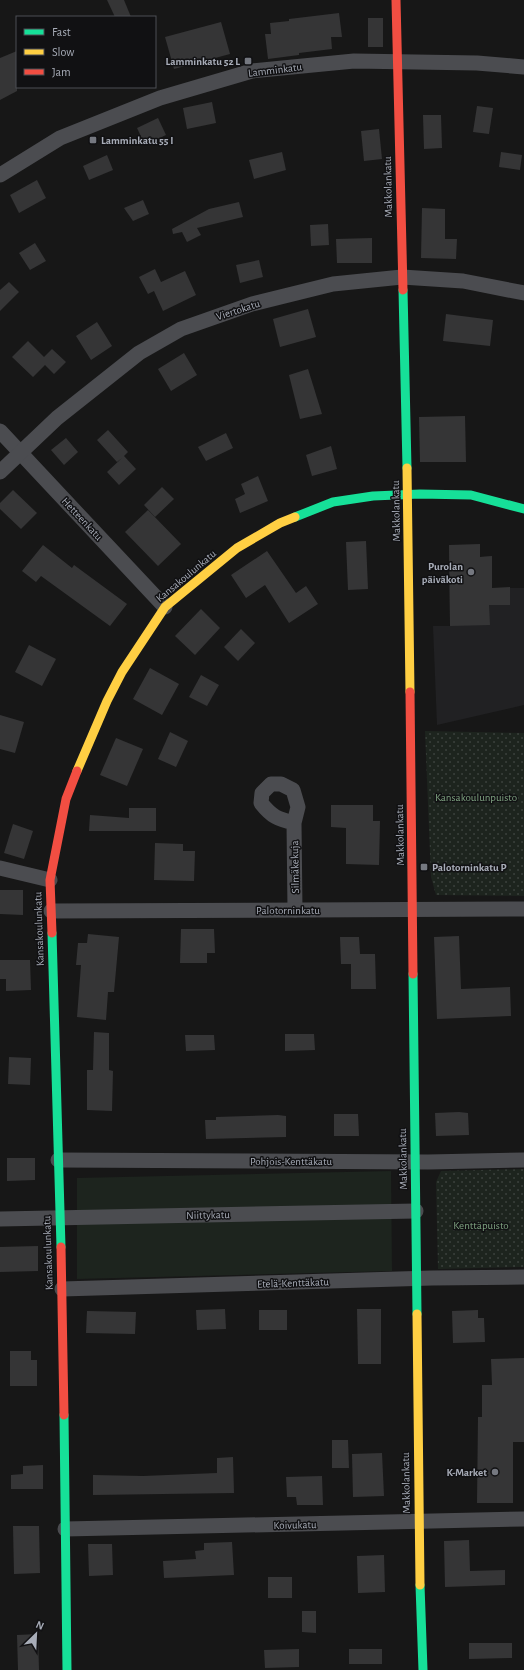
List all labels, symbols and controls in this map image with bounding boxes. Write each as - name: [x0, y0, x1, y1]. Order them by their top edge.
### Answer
- legend: [16, 16, 156, 88]
- text: Fast: [52, 26, 71, 38]
- text: Slow: [52, 46, 74, 58]
- place label: Lamminkatu 52 L: [166, 56, 240, 67]
- marker: Lamminkatu 52 L: [243, 56, 253, 66]
- street label: Lamminkatu: [247, 61, 303, 79]
- text: Jam: [52, 66, 71, 78]
- marker: Lamminkatu 55 I: [88, 135, 98, 145]
- place label: Lamminkatu 55 I: [101, 135, 173, 146]
- street label: Makkolankatu: [382, 156, 394, 218]
- street label: Viertokatu: [215, 298, 262, 322]
- street label: Makkolankatu: [390, 480, 402, 542]
- street label: Hetteenkatu: [60, 495, 105, 543]
- street label: Kansakoulunkatu: [154, 548, 218, 604]
- place label: Purolan päiväkoti: [422, 561, 463, 585]
- marker: Purolan päiväkoti: [466, 567, 476, 577]
- park label: Kansakoulunpuisto: [435, 792, 517, 803]
- street label: Makkolankatu: [394, 804, 406, 866]
- street label: Silmäkekuja: [289, 840, 301, 894]
- marker: Palotorninkatu P: [419, 862, 429, 872]
- place label: Palotorninkatu P: [432, 862, 507, 873]
- street label: Kansakoulunkatu: [32, 891, 46, 966]
- street label: Palotorninkatu: [256, 905, 320, 916]
- street label: Makkolankatu: [397, 1128, 409, 1190]
- street label: Pohjois-Kenttäkatu: [250, 1156, 332, 1167]
- street label: Niittykatu: [186, 1209, 230, 1221]
- street label: Kansakoulunkatu: [41, 1215, 55, 1290]
- park label: Kenttäpuisto: [453, 1220, 509, 1231]
- street label: Etelä-Kenttäkatu: [257, 1276, 330, 1290]
- street label: Makkolankatu: [400, 1452, 412, 1514]
- place label: K-Market: [446, 1467, 487, 1478]
- marker: K-Market: [490, 1467, 500, 1477]
- street label: Koivukatu: [273, 1519, 317, 1531]
- north arrow: [16, 1614, 56, 1654]
- text: N: [34, 1619, 46, 1632]

